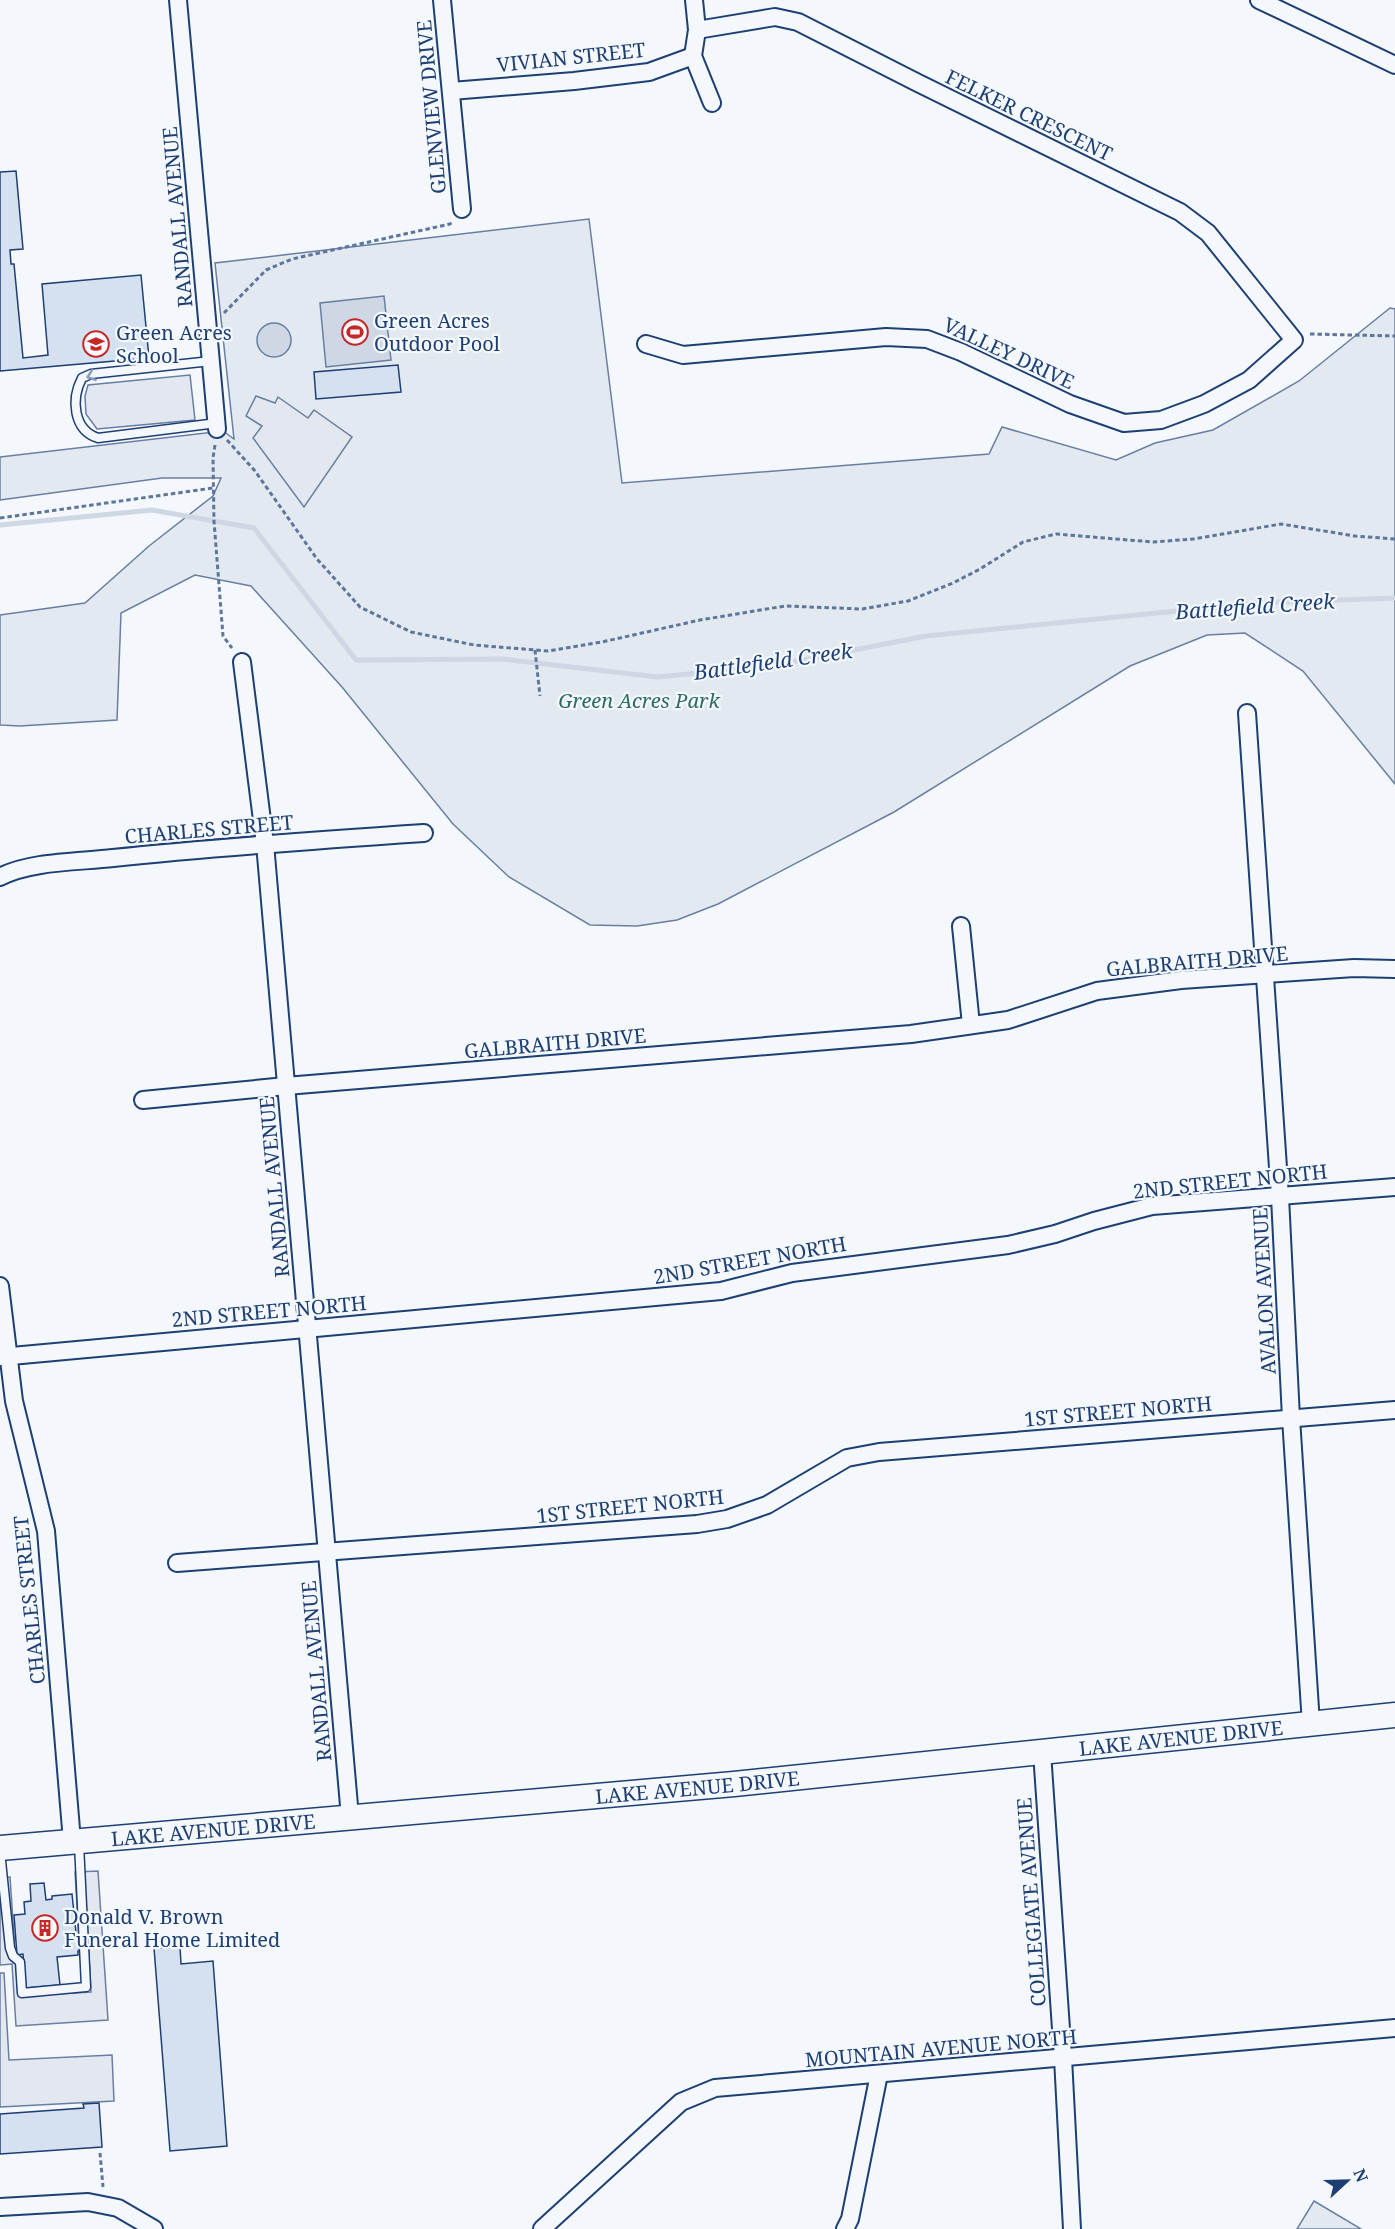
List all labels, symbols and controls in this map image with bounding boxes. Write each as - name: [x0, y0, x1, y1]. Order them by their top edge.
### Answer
- street label: GLENVIEW DRIVE: [410, 19, 452, 195]
- street label: VIVIAN STREET: [495, 36, 647, 78]
- street label: FELKER CRESCENT: [941, 63, 1117, 167]
- street label: RANDALL AVENUE: [156, 125, 198, 309]
- place label: Green Acres Outdoor Pool: [374, 307, 500, 357]
- street label: VALLEY DRIVE: [939, 311, 1079, 395]
- sports icon: Green Acres Outdoor Pool: [340, 317, 370, 347]
- place label: Green Acres School: [116, 319, 232, 369]
- school or university icon: Green Acres School: [81, 329, 111, 359]
- one-way arrow: [87, 369, 97, 381]
- water label: Battlefield Creek: [1173, 586, 1337, 626]
- water label: Battlefield Creek: [691, 636, 855, 686]
- park label: Green Acres Park: [558, 687, 720, 714]
- street label: CHARLES STREET: [123, 808, 295, 850]
- street label: GALBRAITH DRIVE: [1105, 940, 1289, 982]
- street label: GALBRAITH DRIVE: [463, 1022, 647, 1064]
- street label: RANDALL AVENUE: [253, 1095, 295, 1279]
- street label: 2ND STREET NORTH: [1131, 1157, 1329, 1205]
- street label: AVALON AVENUE: [1246, 1207, 1282, 1375]
- street label: 2ND STREET NORTH: [651, 1230, 849, 1290]
- street label: 2ND STREET NORTH: [171, 1289, 368, 1333]
- street label: 1ST STREET NORTH: [1023, 1389, 1213, 1433]
- street label: 1ST STREET NORTH: [535, 1483, 725, 1529]
- street label: CHARLES STREET: [7, 1514, 51, 1686]
- street label: RANDALL AVENUE: [295, 1579, 337, 1763]
- street label: LAKE AVENUE DRIVE: [1077, 1713, 1284, 1761]
- street label: LAKE AVENUE DRIVE: [594, 1764, 801, 1810]
- street label: COLLEGIATE AVENUE: [1010, 1797, 1052, 2007]
- street label: LAKE AVENUE DRIVE: [110, 1807, 316, 1852]
- place label: Donald V. Brown Funeral Home Limited: [64, 1903, 280, 1953]
- building icon: Donald V. Brown Funeral Home Limited: [30, 1913, 60, 1943]
- street label: MOUNTAIN AVENUE NORTH: [804, 2023, 1078, 2073]
- north arrow: [1317, 2151, 1377, 2211]
- text: N: [1348, 2165, 1374, 2186]

